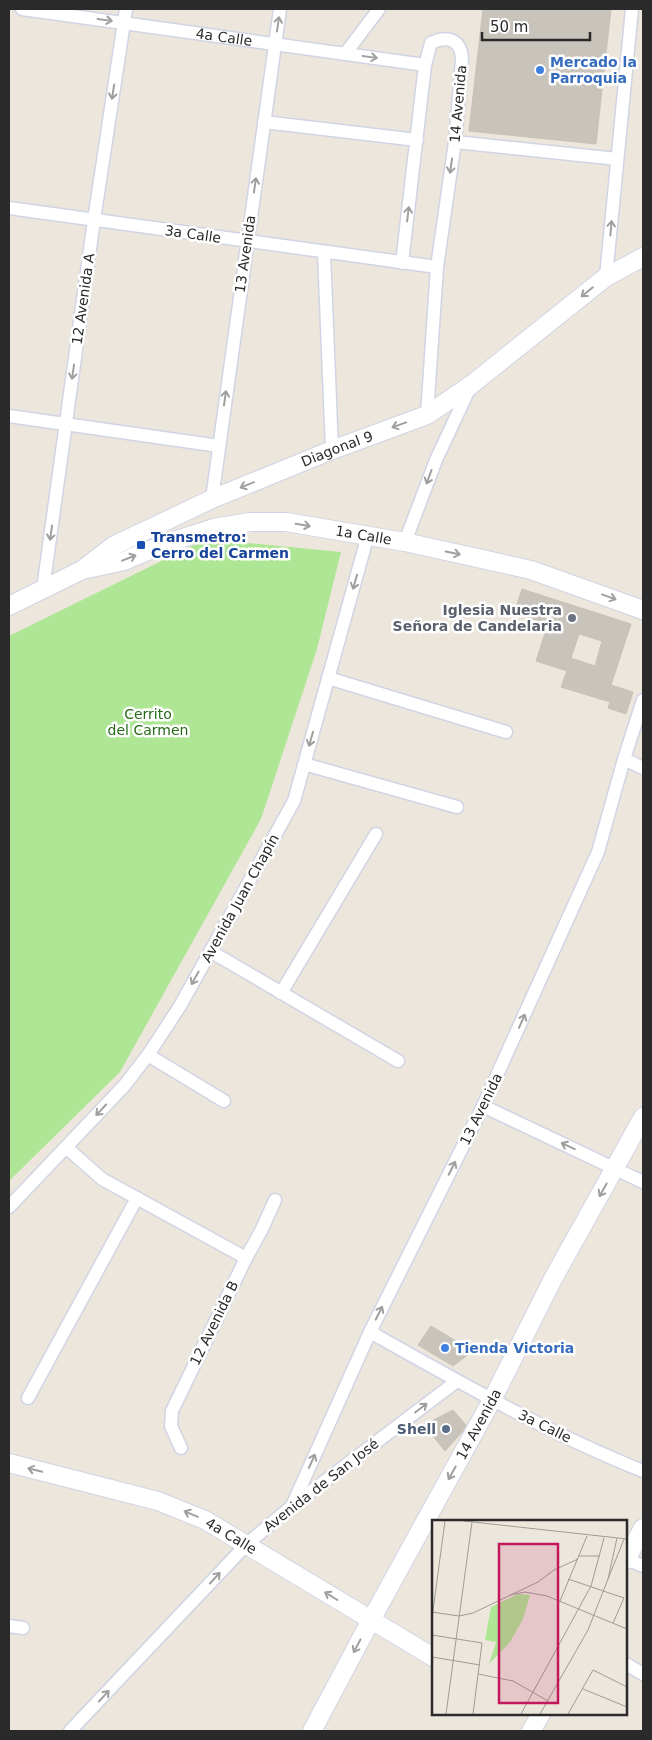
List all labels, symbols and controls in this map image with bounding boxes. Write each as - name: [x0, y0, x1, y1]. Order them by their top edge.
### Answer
- scale bar: [482, 10, 590, 42]
- one-way arrow: [96, 16, 112, 26]
- one-way arrow: [273, 16, 283, 32]
- text: 50 m: [490, 18, 528, 36]
- street label: 4a Calle: [195, 25, 253, 49]
- one-way arrow: [361, 52, 377, 62]
- place label: Mercado la Parroquia: [550, 54, 637, 86]
- street label: 14 Avenida: [447, 64, 469, 144]
- marker: Mercado la Parroquia: [534, 64, 546, 76]
- one-way arrow: [108, 83, 118, 99]
- one-way arrow: [446, 157, 456, 173]
- one-way arrow: [250, 177, 260, 193]
- one-way arrow: [403, 207, 413, 223]
- street label: 13 Avenida: [232, 214, 258, 294]
- one-way arrow: [606, 221, 616, 237]
- street label: 3a Calle: [164, 222, 222, 246]
- street label: 12 Avenida A: [69, 252, 97, 346]
- one-way arrow: [581, 286, 594, 297]
- one-way arrow: [68, 364, 78, 380]
- one-way arrow: [220, 390, 230, 406]
- one-way arrow: [391, 421, 407, 430]
- street label: Diagonal 9: [299, 428, 375, 470]
- one-way arrow: [424, 469, 433, 484]
- one-way arrow: [240, 480, 255, 490]
- one-way arrow: [295, 520, 311, 530]
- street label: 1a Calle: [334, 522, 393, 548]
- one-way arrow: [45, 525, 55, 541]
- place label: Transmetro: Cerro del Carmen: [151, 529, 289, 561]
- marker: Transmetro: Cerro del Carmen: [135, 539, 147, 551]
- one-way arrow: [445, 549, 461, 558]
- one-way arrow: [121, 553, 136, 562]
- one-way arrow: [350, 574, 359, 590]
- one-way arrow: [601, 593, 617, 603]
- place label: Iglesia Nuestra Señora de Candelaria: [393, 602, 562, 634]
- marker: Iglesia Nuestra Señora de Candelaria: [566, 612, 578, 624]
- park label: Cerrito del Carmen: [108, 706, 188, 738]
- one-way arrow: [306, 730, 316, 746]
- street label: Avenida Juan Chapín: [198, 831, 282, 965]
- one-way arrow: [190, 970, 199, 985]
- one-way arrow: [517, 1014, 527, 1029]
- street label: 13 Avenida: [457, 1070, 505, 1148]
- one-way arrow: [95, 1104, 107, 1117]
- one-way arrow: [561, 1140, 576, 1150]
- one-way arrow: [448, 1161, 457, 1176]
- one-way arrow: [597, 1183, 607, 1197]
- street label: 12 Avenida B: [187, 1278, 241, 1368]
- one-way arrow: [374, 1306, 384, 1321]
- place label: Tienda Victoria: [455, 1340, 574, 1356]
- marker: Tienda Victoria: [439, 1342, 451, 1354]
- street label: 14 Avenida: [453, 1386, 504, 1462]
- one-way arrow: [414, 1402, 427, 1413]
- street label: 3a Calle: [516, 1406, 574, 1446]
- place label: Shell: [397, 1421, 436, 1437]
- marker: Shell: [440, 1423, 452, 1435]
- street label: Avenida de San José: [260, 1435, 382, 1535]
- one-way arrow: [307, 1454, 317, 1469]
- one-way arrow: [27, 1465, 43, 1474]
- one-way arrow: [446, 1465, 456, 1479]
- one-way arrow: [184, 1509, 199, 1519]
- street label: 4a Calle: [203, 1514, 260, 1557]
- inset map: [432, 1520, 627, 1715]
- one-way arrow: [209, 1572, 221, 1584]
- one-way arrow: [325, 1591, 339, 1601]
- one-way arrow: [352, 1638, 362, 1653]
- one-way arrow: [98, 1690, 110, 1702]

